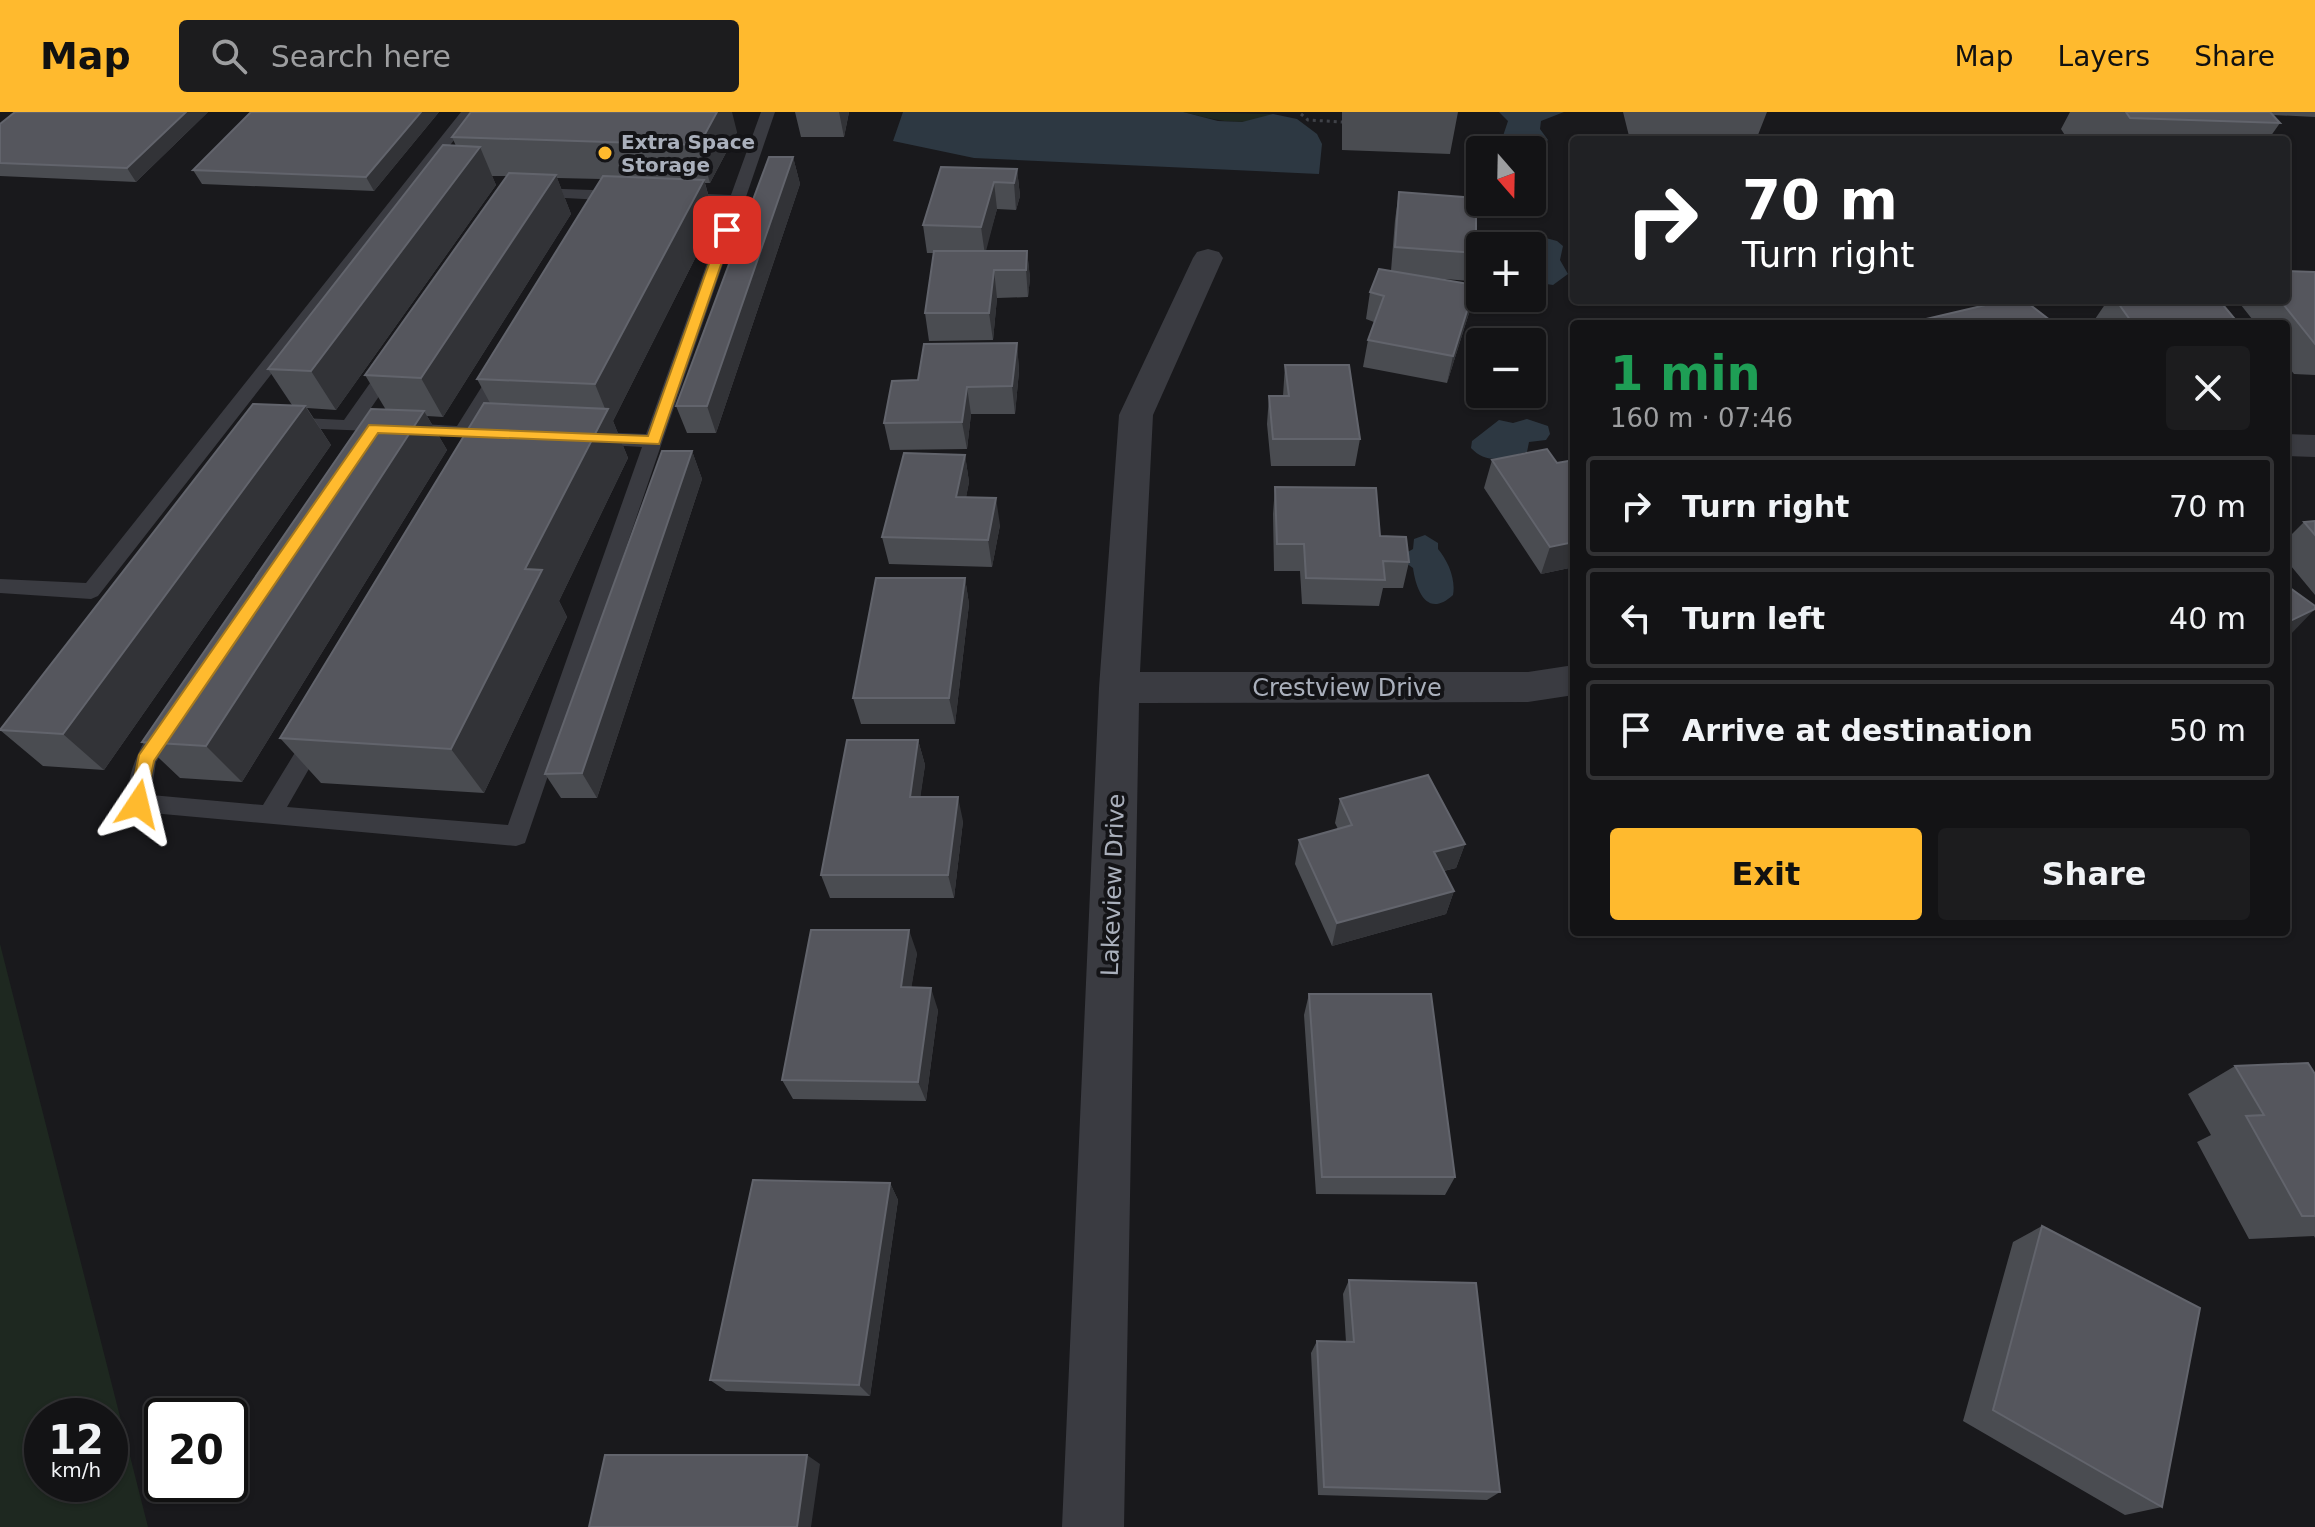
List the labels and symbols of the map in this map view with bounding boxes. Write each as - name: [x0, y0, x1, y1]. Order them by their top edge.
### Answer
- place label: Extra Space Storage: [621, 130, 755, 177]
- north arrow: [1466, 136, 1546, 216]
- marker: Extra Space Storage: [596, 144, 614, 162]
- pin: [693, 196, 761, 264]
- street label: Crestview Drive: [1252, 674, 1442, 702]
- position arrow: [96, 762, 180, 846]
- street label: Lakeview Drive: [1096, 793, 1130, 977]
- speed limit sign: 20: [144, 1398, 248, 1502]

